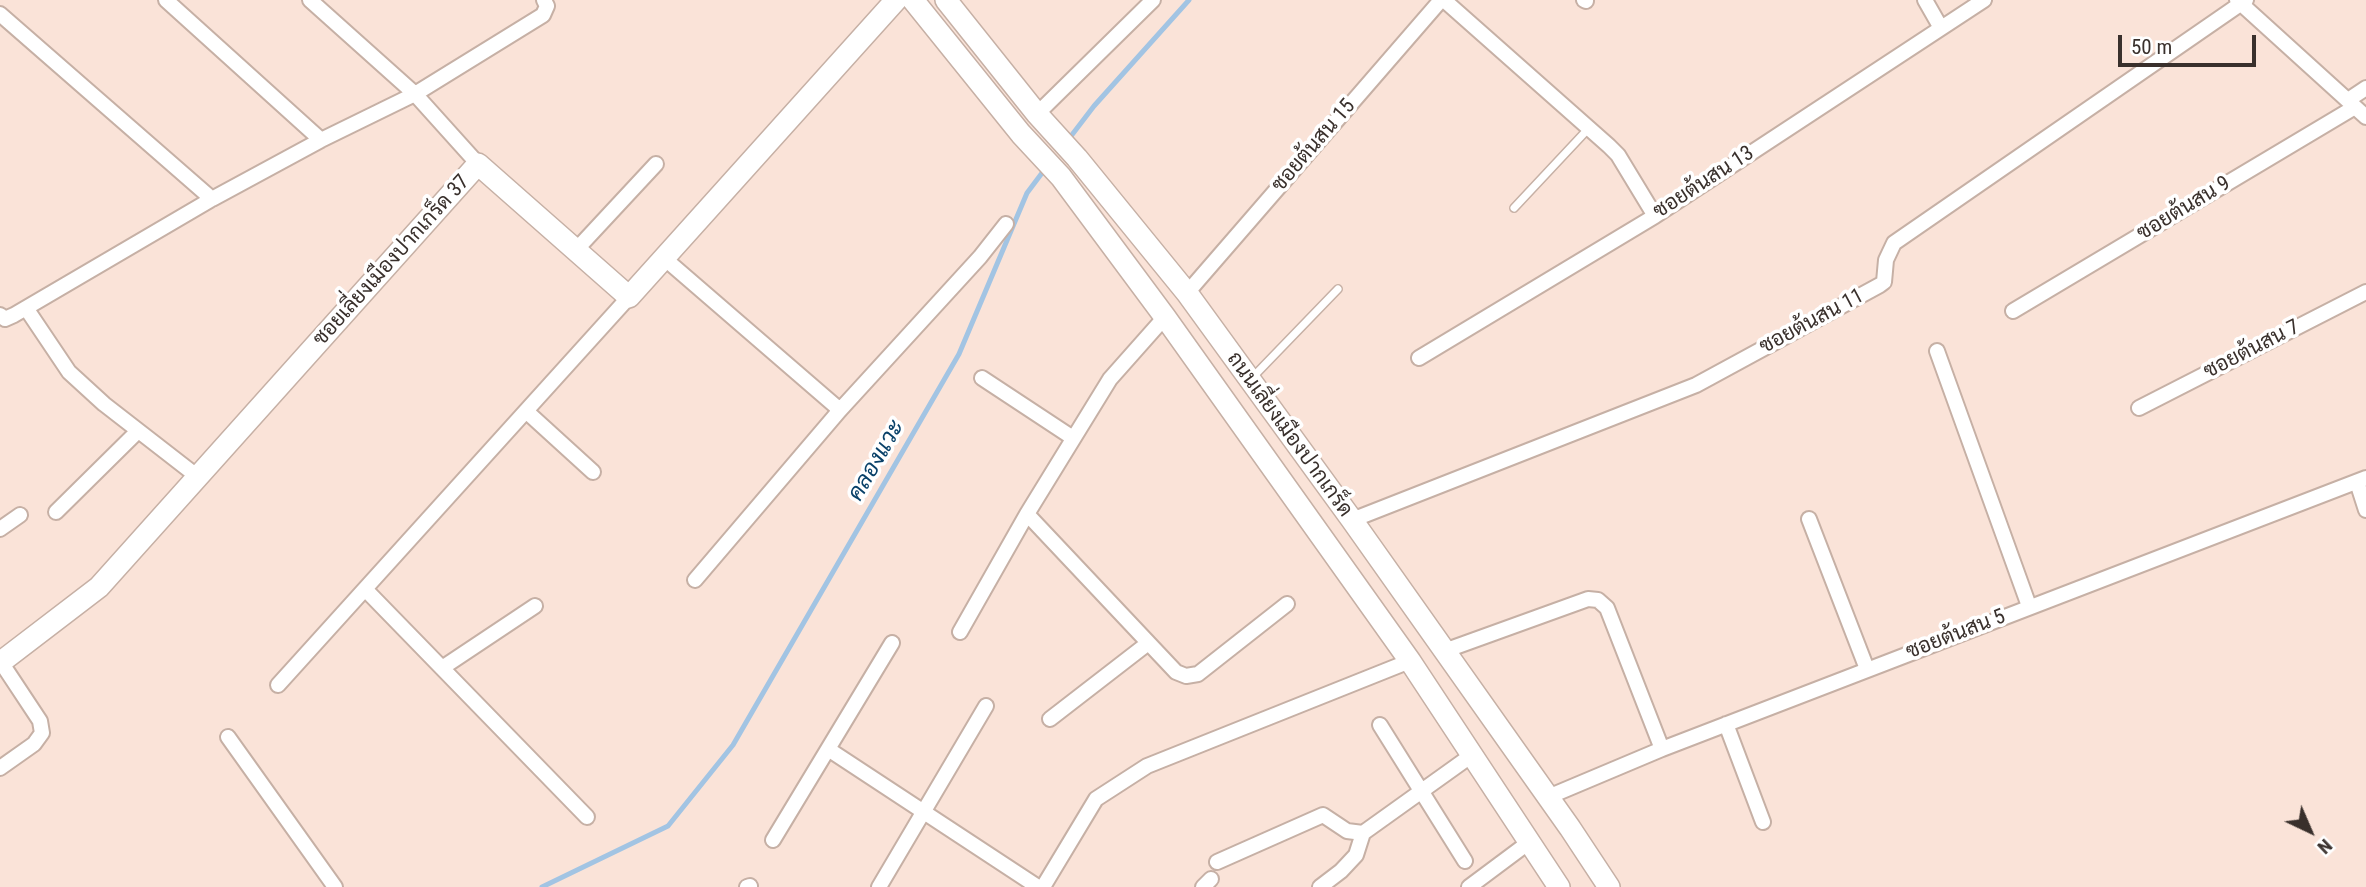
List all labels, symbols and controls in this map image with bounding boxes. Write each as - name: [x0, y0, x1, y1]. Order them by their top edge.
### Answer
- scale bar: [2121, 21, 2259, 65]
- text: 50 m: [2131, 35, 2172, 59]
- street label: ซอยต้นสน 15: [1267, 95, 1361, 197]
- street label: ซอยต้นสน 13: [1649, 141, 1759, 225]
- street label: ซอยเลี่ยงเมืองปากเกร็ด 37: [309, 170, 475, 352]
- street label: ซอยต้นสน 9: [2133, 171, 2235, 247]
- street label: ซอยต้นสน 11: [1756, 284, 1868, 360]
- street label: ซอยต้นสน 7: [2200, 315, 2304, 385]
- street label: ถนนเลี่ยงเมืองปากเกร็ด: [1221, 348, 1357, 522]
- water label: คลองแวะ: [843, 416, 911, 506]
- street label: ซอยต้นสน 5: [1903, 605, 2009, 665]
- north arrow: [2275, 796, 2345, 866]
- text: N: [2313, 834, 2337, 859]

